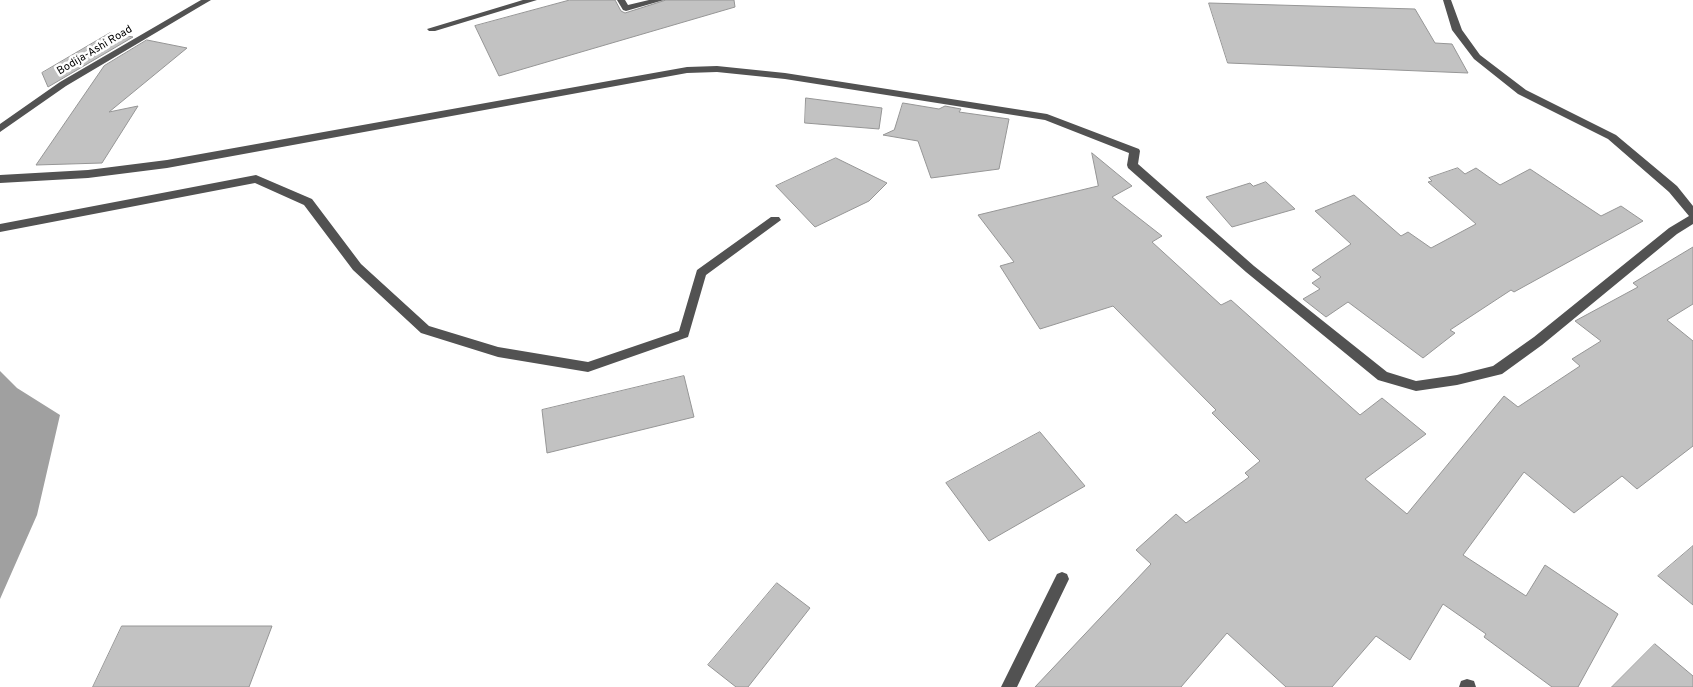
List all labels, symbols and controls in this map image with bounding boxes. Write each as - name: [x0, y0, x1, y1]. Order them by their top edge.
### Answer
- street label: Bodija-Ashi Road: [55, 23, 135, 79]

